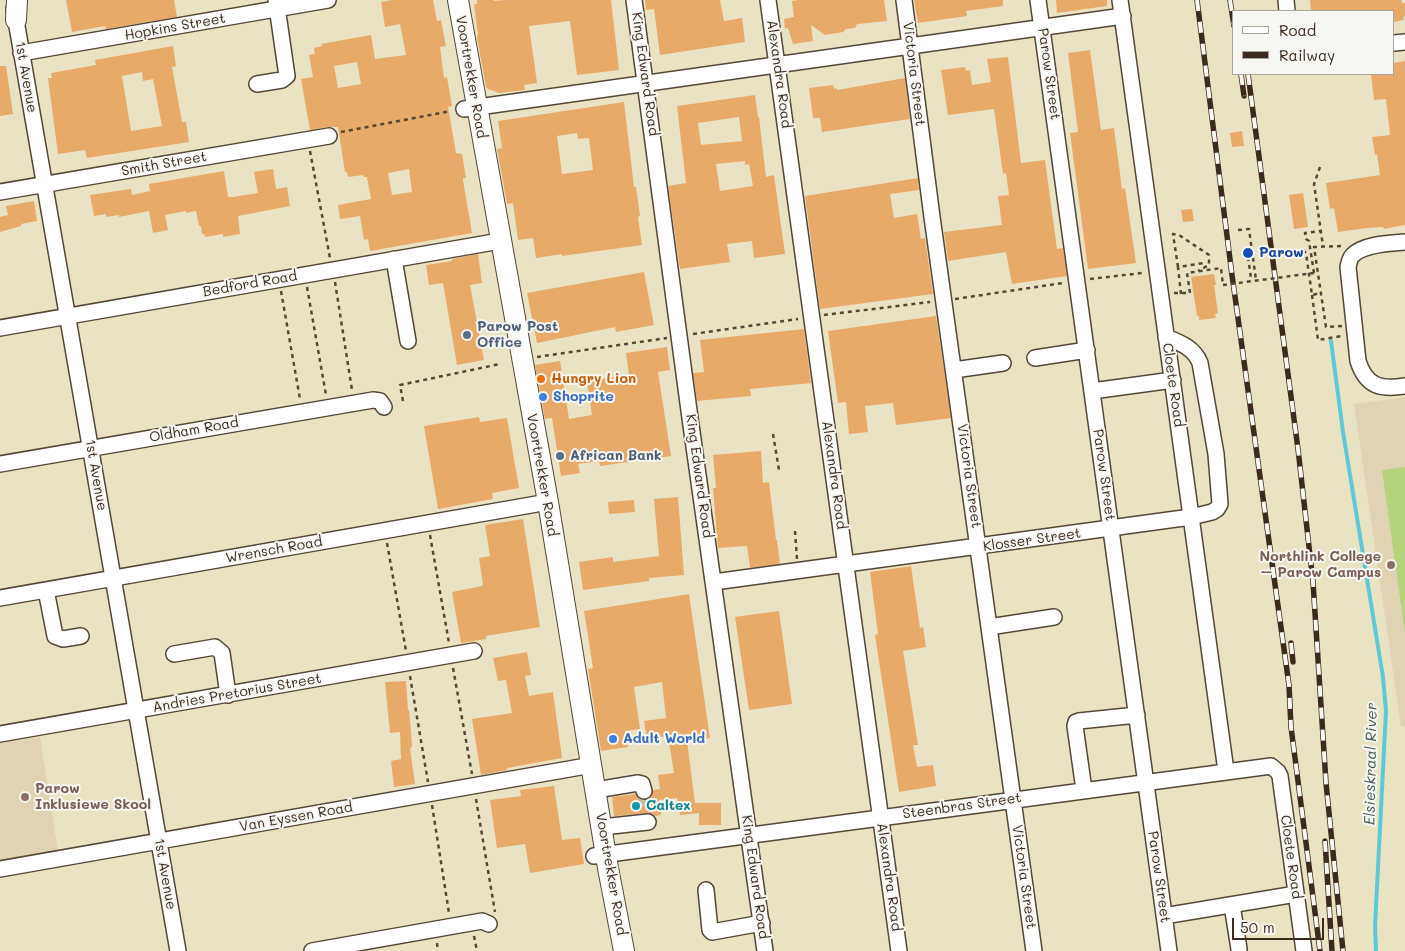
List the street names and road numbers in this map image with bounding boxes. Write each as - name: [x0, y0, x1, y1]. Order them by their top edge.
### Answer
- street label: Hopkins Street: [123, 10, 227, 44]
- street label: King Edward Road: [628, 11, 662, 137]
- street label: Voortrekker Road: [452, 14, 490, 140]
- street label: Alexandra Road: [763, 19, 795, 129]
- street label: Victoria Street: [899, 21, 929, 127]
- street label: Parow Street: [1034, 27, 1064, 121]
- street label: 1st Avenue: [11, 40, 41, 114]
- street label: Smith Street: [120, 148, 208, 180]
- street label: Bedford Road: [202, 267, 298, 301]
- street label: Cloete Road: [1159, 342, 1187, 428]
- street label: Voortrekker Road: [523, 412, 561, 538]
- street label: King Edward Road: [682, 413, 716, 539]
- street label: Oldham Road: [148, 414, 240, 446]
- street label: Alexandra Road: [818, 420, 850, 530]
- street label: Victoria Street: [953, 423, 985, 529]
- street label: Parow Street: [1089, 428, 1119, 522]
- street label: 1st Avenue: [81, 438, 111, 512]
- street label: Klosser Street: [982, 525, 1082, 555]
- street label: Wrensch Road: [224, 533, 324, 567]
- street label: Andries Pretorius Street: [151, 670, 323, 716]
- street label: Steenbras Street: [902, 789, 1022, 823]
- street label: Van Eyssen Road: [238, 799, 354, 835]
- street label: Voortrekker Road: [592, 811, 630, 937]
- street label: King Edward Road: [738, 814, 772, 940]
- street label: Cloete Road: [1277, 814, 1305, 900]
- street label: Alexandra Road: [873, 822, 905, 932]
- street label: Victoria Street: [1008, 824, 1040, 930]
- street label: Parow Street: [1144, 830, 1174, 924]
- street label: 1st Avenue: [150, 837, 180, 911]

